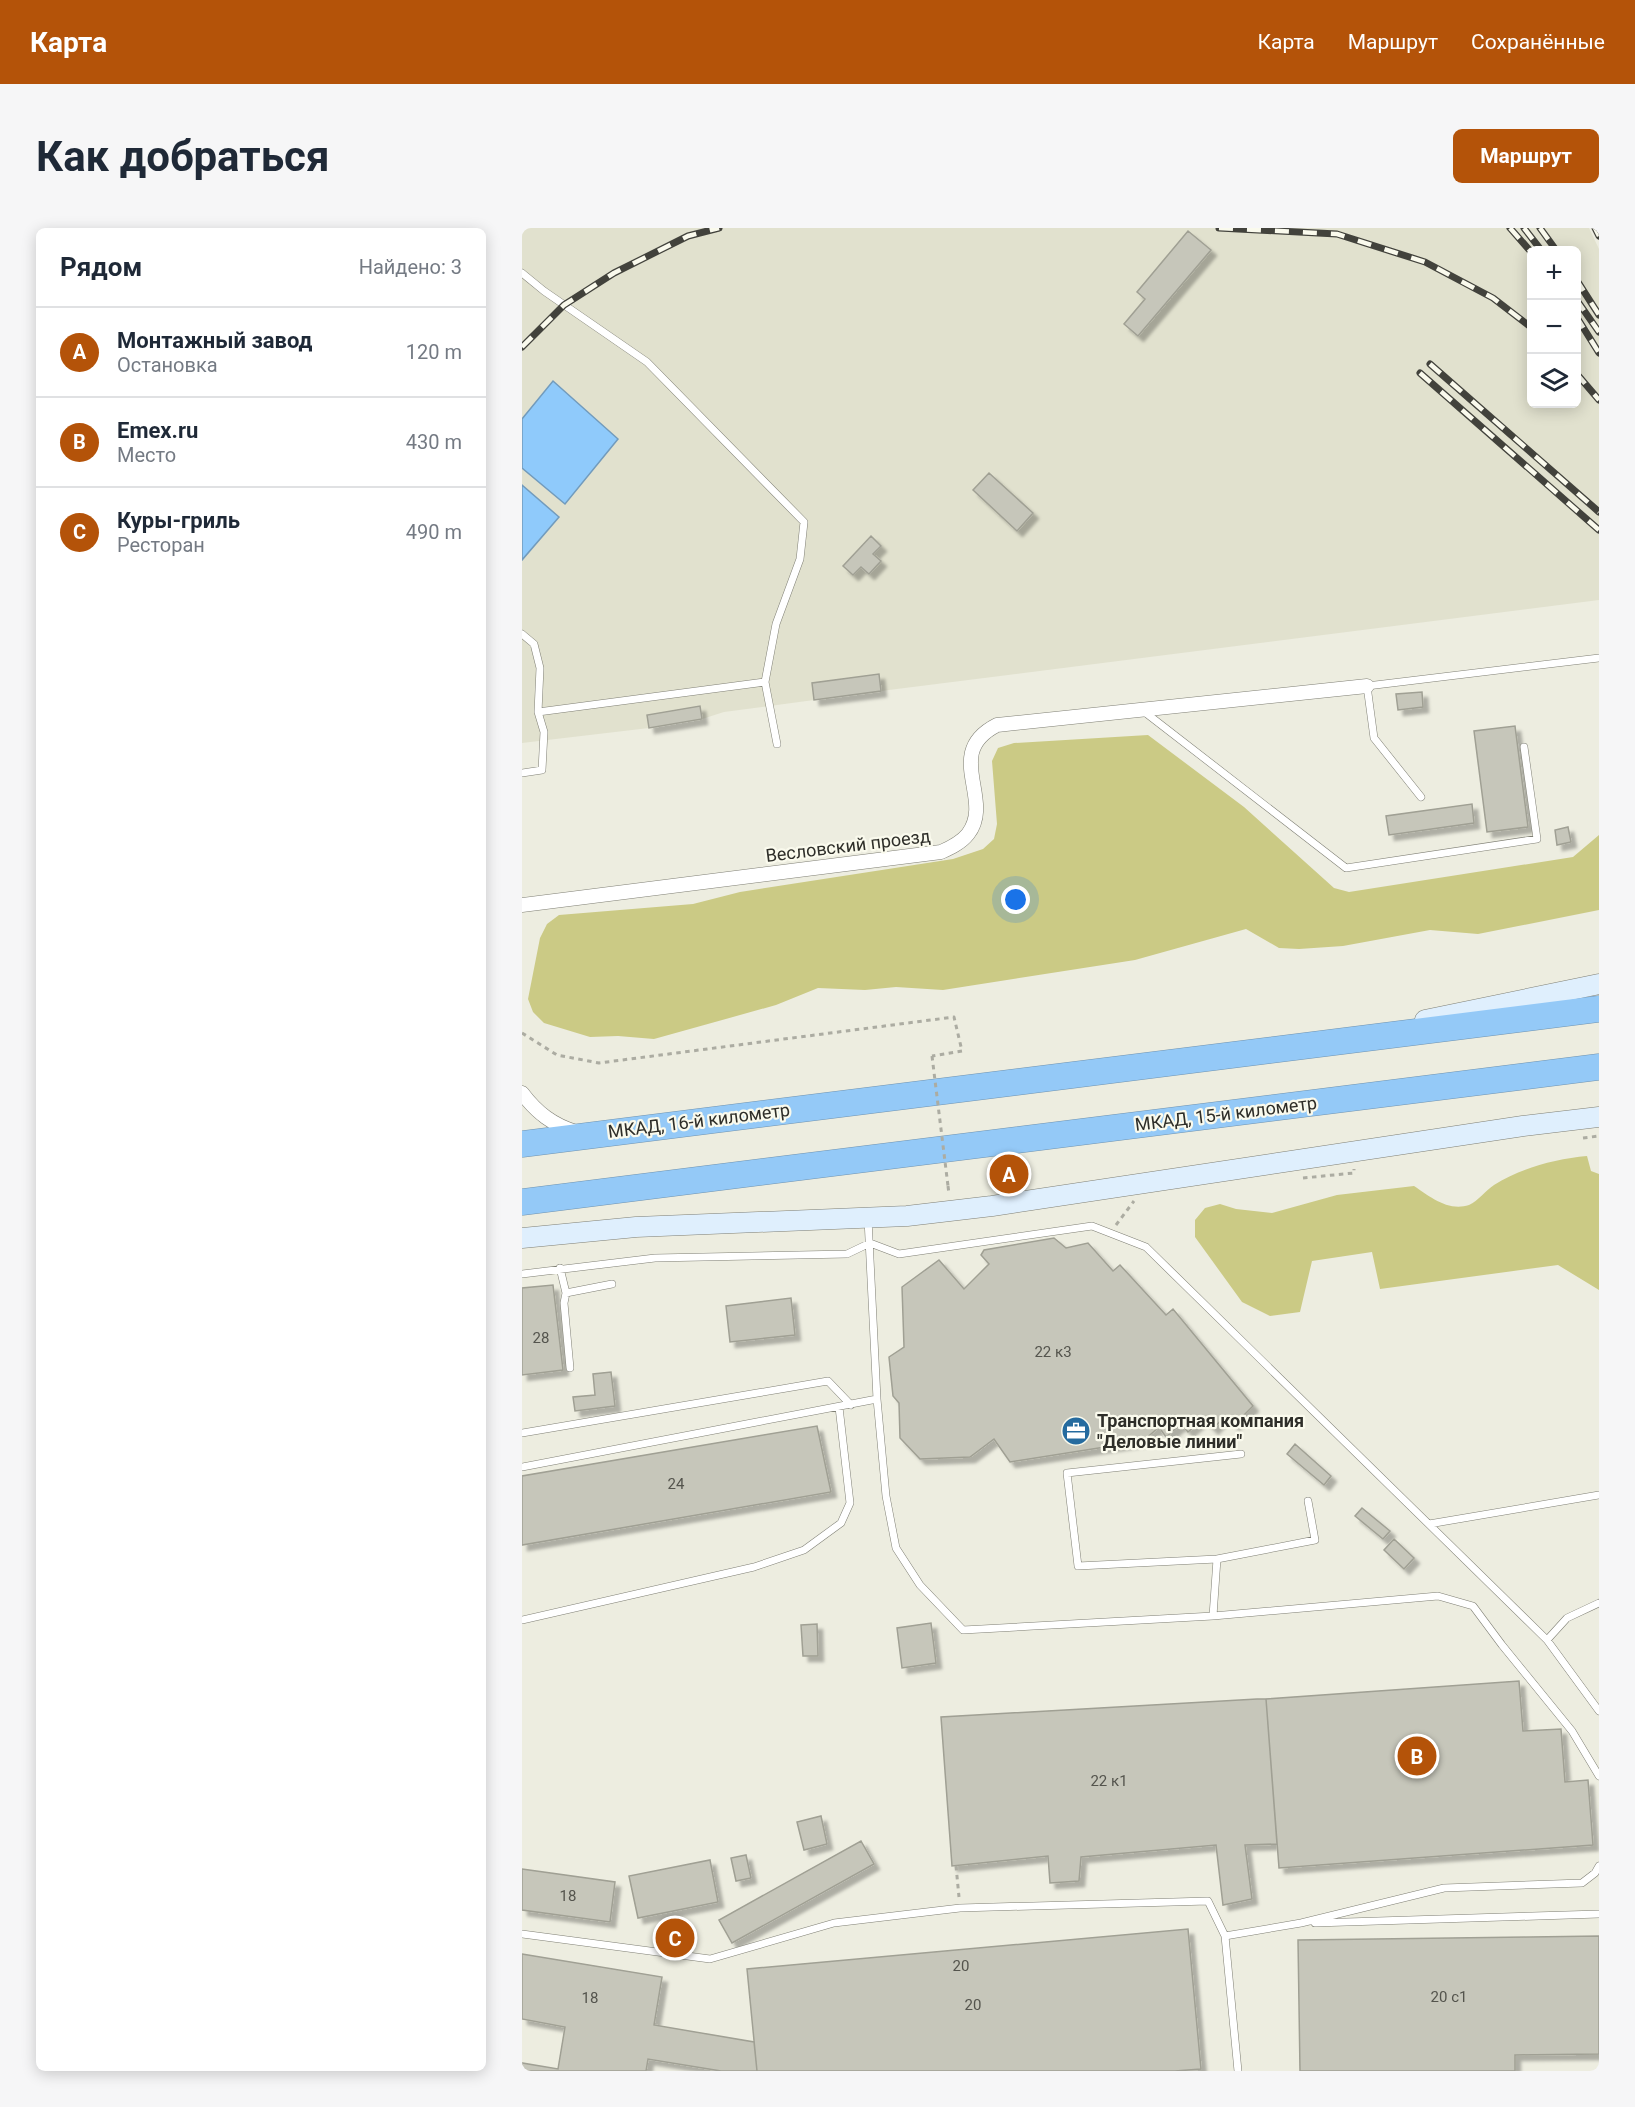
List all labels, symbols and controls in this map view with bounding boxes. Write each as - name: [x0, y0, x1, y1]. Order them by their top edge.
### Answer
- text: Карта: [30, 26, 107, 59]
- text: Карта: [1258, 30, 1315, 54]
- text: Маршрут: [1348, 30, 1438, 54]
- text: Сохранённые: [1471, 30, 1605, 54]
- button: Маршрут: [1453, 129, 1599, 183]
- text: Как добраться: [36, 132, 330, 181]
- map controls: [1527, 246, 1581, 408]
- button: +: [1527, 246, 1581, 300]
- text: Рядом: [60, 252, 142, 282]
- text: Найдено: 3: [359, 255, 462, 279]
- button: −: [1527, 300, 1581, 354]
- text: Монтажный завод: [117, 328, 312, 353]
- text: A: [73, 340, 86, 364]
- text: 120 m: [406, 340, 462, 364]
- text: Остановка: [117, 353, 218, 377]
- button: layers: [1527, 354, 1581, 408]
- text: Emex.ru: [117, 418, 198, 443]
- text: B: [73, 430, 86, 454]
- text: 430 m: [406, 430, 462, 454]
- text: Место: [117, 443, 176, 467]
- text: Куры-гриль: [117, 508, 240, 533]
- text: C: [73, 520, 86, 544]
- text: 490 m: [406, 520, 462, 544]
- text: Ресторан: [117, 533, 205, 557]
- street label: Весловский проезд: [764, 825, 932, 866]
- your location: [1001, 885, 1030, 914]
- street label: МКАД, 15-й километр: [1134, 1092, 1318, 1135]
- street label: МКАД, 16-й километр: [607, 1099, 791, 1142]
- pin: A: [990, 1152, 1028, 1196]
- house number: 28: [533, 1329, 549, 1347]
- house number: 22 к3: [1034, 1343, 1072, 1361]
- place label: Транспортная компания "Деловые линии": [1097, 1410, 1304, 1452]
- office icon: Транспортная компания "Деловые линии": [1060, 1415, 1092, 1447]
- house number: 24: [668, 1475, 685, 1493]
- pin: B: [1398, 1734, 1436, 1778]
- house number: 22 к1: [1090, 1772, 1128, 1790]
- house number: 18: [560, 1887, 576, 1905]
- pin: C: [656, 1916, 694, 1960]
- house number: 20: [953, 1957, 969, 1975]
- house number: 20 с1: [1431, 1988, 1467, 2006]
- house number: 18: [582, 1989, 598, 2007]
- house number: 20: [965, 1996, 981, 2014]

